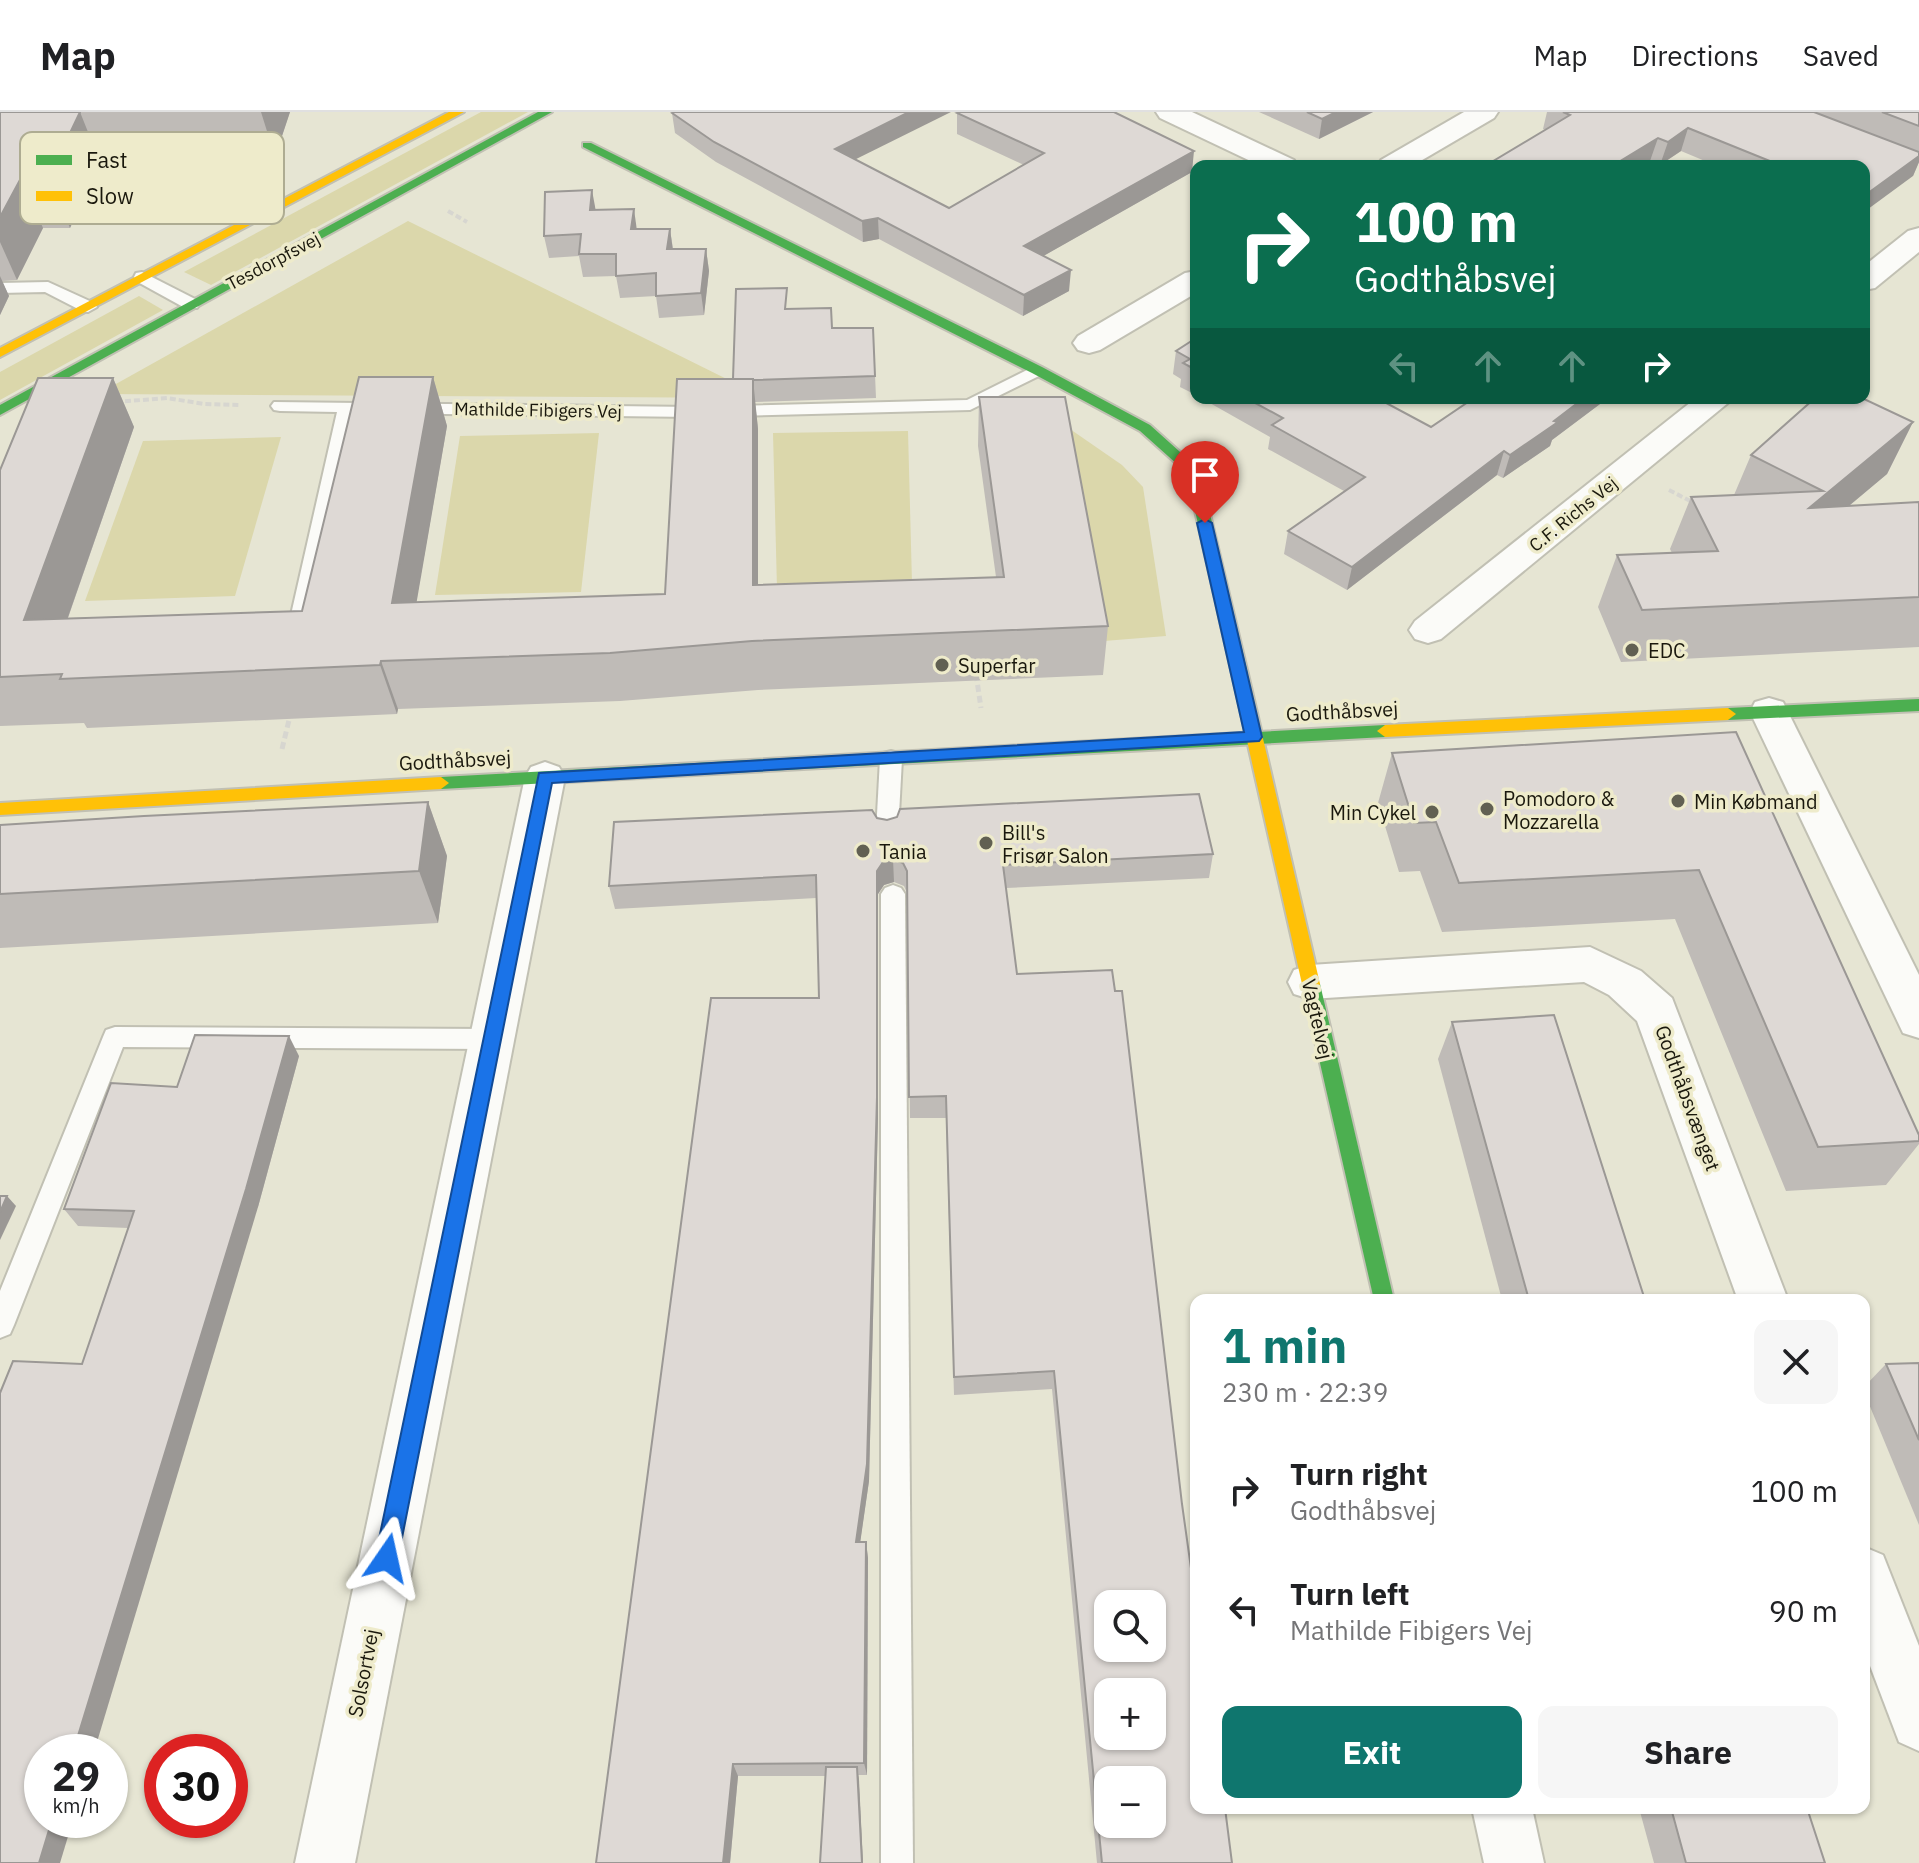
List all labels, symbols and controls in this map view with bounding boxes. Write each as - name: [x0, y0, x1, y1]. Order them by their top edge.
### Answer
- text: Map: [40, 31, 116, 80]
- text: Map: [1533, 37, 1587, 74]
- text: Directions: [1631, 37, 1759, 74]
- text: Saved: [1803, 37, 1879, 74]
- legend: [20, 132, 284, 224]
- text: Fast: [86, 145, 127, 174]
- text: Slow: [86, 181, 134, 210]
- text: 100 m: [1354, 185, 1518, 257]
- icon: right: [1222, 192, 1326, 296]
- street label: Tesdorpfsvej: [222, 227, 324, 295]
- text: Godthåbsvej: [1354, 255, 1557, 302]
- icon: left: [1382, 344, 1426, 388]
- icon: ahead: [1466, 344, 1510, 388]
- icon: ahead: [1550, 344, 1594, 388]
- icon: right: [1634, 344, 1678, 388]
- street label: Mathilde Fibigers Vej: [454, 397, 622, 423]
- pin: [1171, 441, 1239, 523]
- icon: arrive: [1183, 453, 1227, 497]
- street label: C.F. Richs Vej: [1524, 471, 1622, 557]
- place label: EDC: [1648, 637, 1686, 664]
- marker: EDC: [1623, 641, 1641, 659]
- place label: Superfar: [958, 652, 1035, 679]
- marker: Superfar: [933, 656, 951, 674]
- street label: Godthåbsvej: [1285, 695, 1399, 727]
- street label: Godthåbsvej: [398, 744, 512, 776]
- place label: Pomodoro & Mozzarella: [1503, 785, 1615, 835]
- place label: Min Købmand: [1694, 788, 1818, 815]
- marker: Min Købmand: [1669, 792, 1687, 810]
- place label: Min Cykel: [1330, 799, 1416, 826]
- marker: Pomodoro & Mozzarella: [1478, 800, 1496, 818]
- marker: Min Cykel: [1423, 803, 1441, 821]
- place label: Bill's Frisør Salon: [1002, 819, 1109, 869]
- marker: Bill's Frisør Salon: [977, 834, 995, 852]
- place label: Tania: [879, 838, 927, 865]
- marker: Tania: [854, 842, 872, 860]
- street label: Vagtelvej: [1296, 976, 1340, 1062]
- street label: Godthåbsvænget: [1649, 1021, 1727, 1175]
- text: 1 min: [1222, 1314, 1347, 1376]
- button: close: [1754, 1320, 1838, 1404]
- text: 230 m · 22:39: [1222, 1375, 1388, 1409]
- text: Turn right: [1290, 1454, 1428, 1493]
- icon: right: [1222, 1468, 1266, 1512]
- text: 100 m: [1751, 1471, 1838, 1510]
- text: Godthåbsvej: [1290, 1493, 1436, 1527]
- position arrow: [345, 1516, 429, 1600]
- text: Turn left: [1290, 1574, 1409, 1613]
- icon: left: [1222, 1588, 1266, 1632]
- map controls: [1094, 1590, 1166, 1838]
- button: search: [1094, 1590, 1166, 1662]
- text: 90 m: [1769, 1591, 1838, 1630]
- text: Mathilde Fibigers Vej: [1290, 1613, 1533, 1647]
- street label: Solsortvej: [341, 1627, 385, 1719]
- button: +: [1094, 1678, 1166, 1750]
- button: Exit: [1222, 1706, 1522, 1798]
- button: Share: [1538, 1706, 1838, 1798]
- speed limit sign: 30: [144, 1734, 248, 1838]
- text: 29: [52, 1750, 100, 1802]
- button: −: [1094, 1766, 1166, 1838]
- text: km/h: [52, 1792, 100, 1819]

